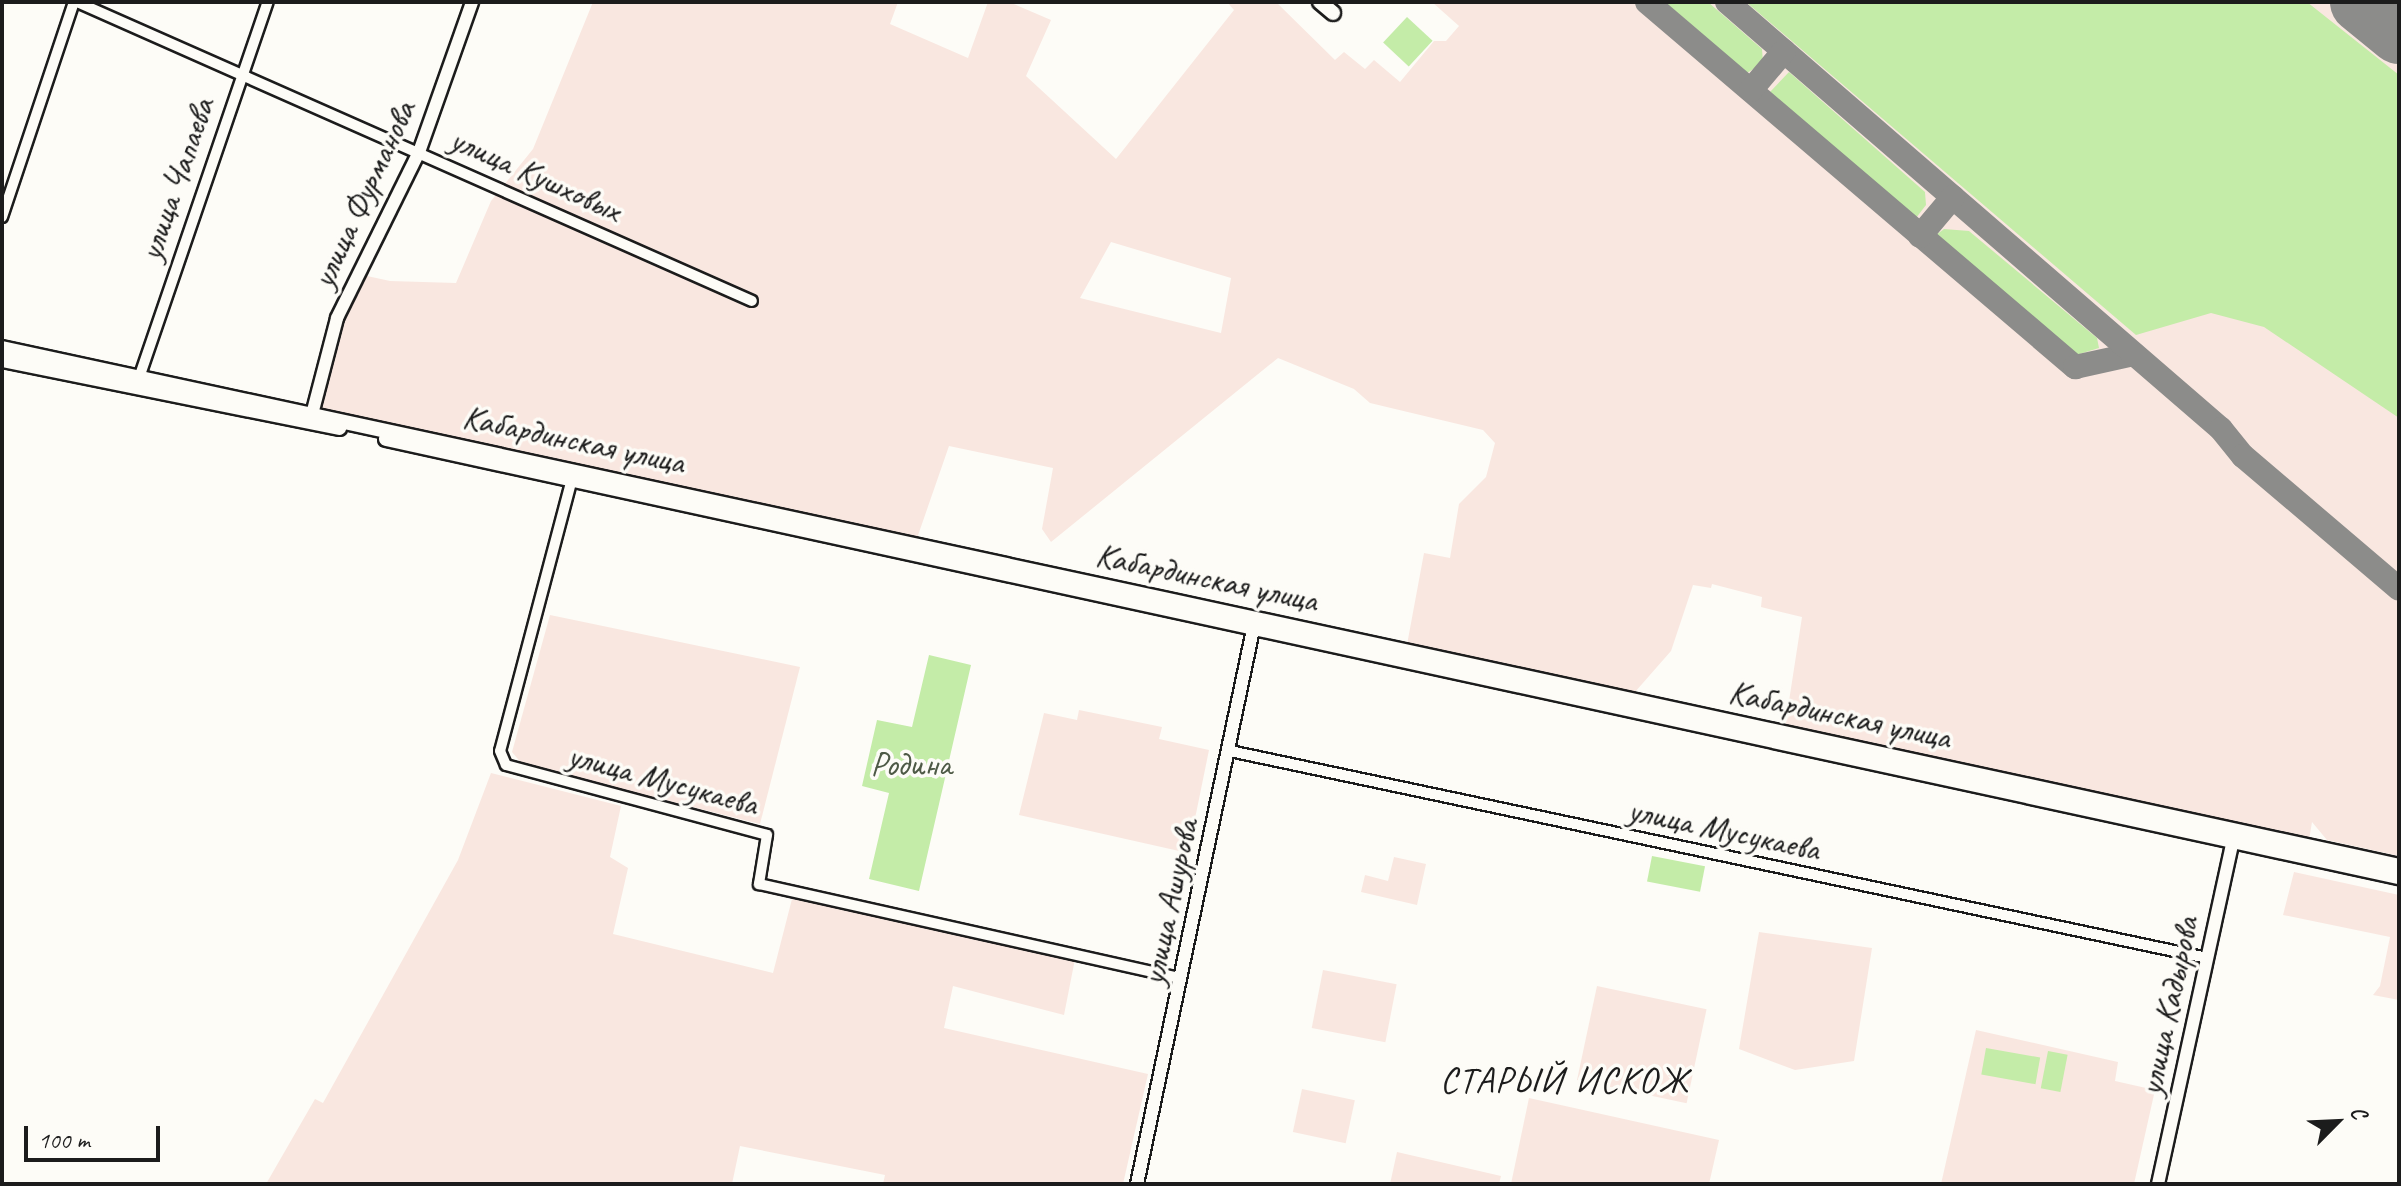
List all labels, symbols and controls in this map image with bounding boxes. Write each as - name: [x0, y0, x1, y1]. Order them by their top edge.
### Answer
- street label: улица Чапаева: [129, 93, 223, 265]
- street label: улица Фурманова: [301, 93, 425, 295]
- street label: улица Кушховых: [443, 118, 629, 230]
- street label: Кабардинская улица: [458, 395, 690, 483]
- street label: Кабардинская улица: [1091, 533, 1323, 621]
- street label: Кабардинская улица: [1724, 670, 1956, 758]
- street label: улица Мусукаева: [564, 734, 762, 824]
- park label: Родина: [870, 744, 952, 784]
- street label: улица Мусукаева: [1625, 789, 1823, 869]
- street label: улица Ашурова: [1131, 814, 1207, 990]
- street label: улица Кадырова: [2129, 913, 2207, 1099]
- district label: СТАРЫЙ ИСКОЖ: [1436, 1059, 1694, 1103]
- north arrow: [2297, 1082, 2377, 1162]
- text: С: [2344, 1102, 2374, 1123]
- scale bar: [28, 1110, 164, 1160]
- text: 100 m: [38, 1125, 90, 1155]

